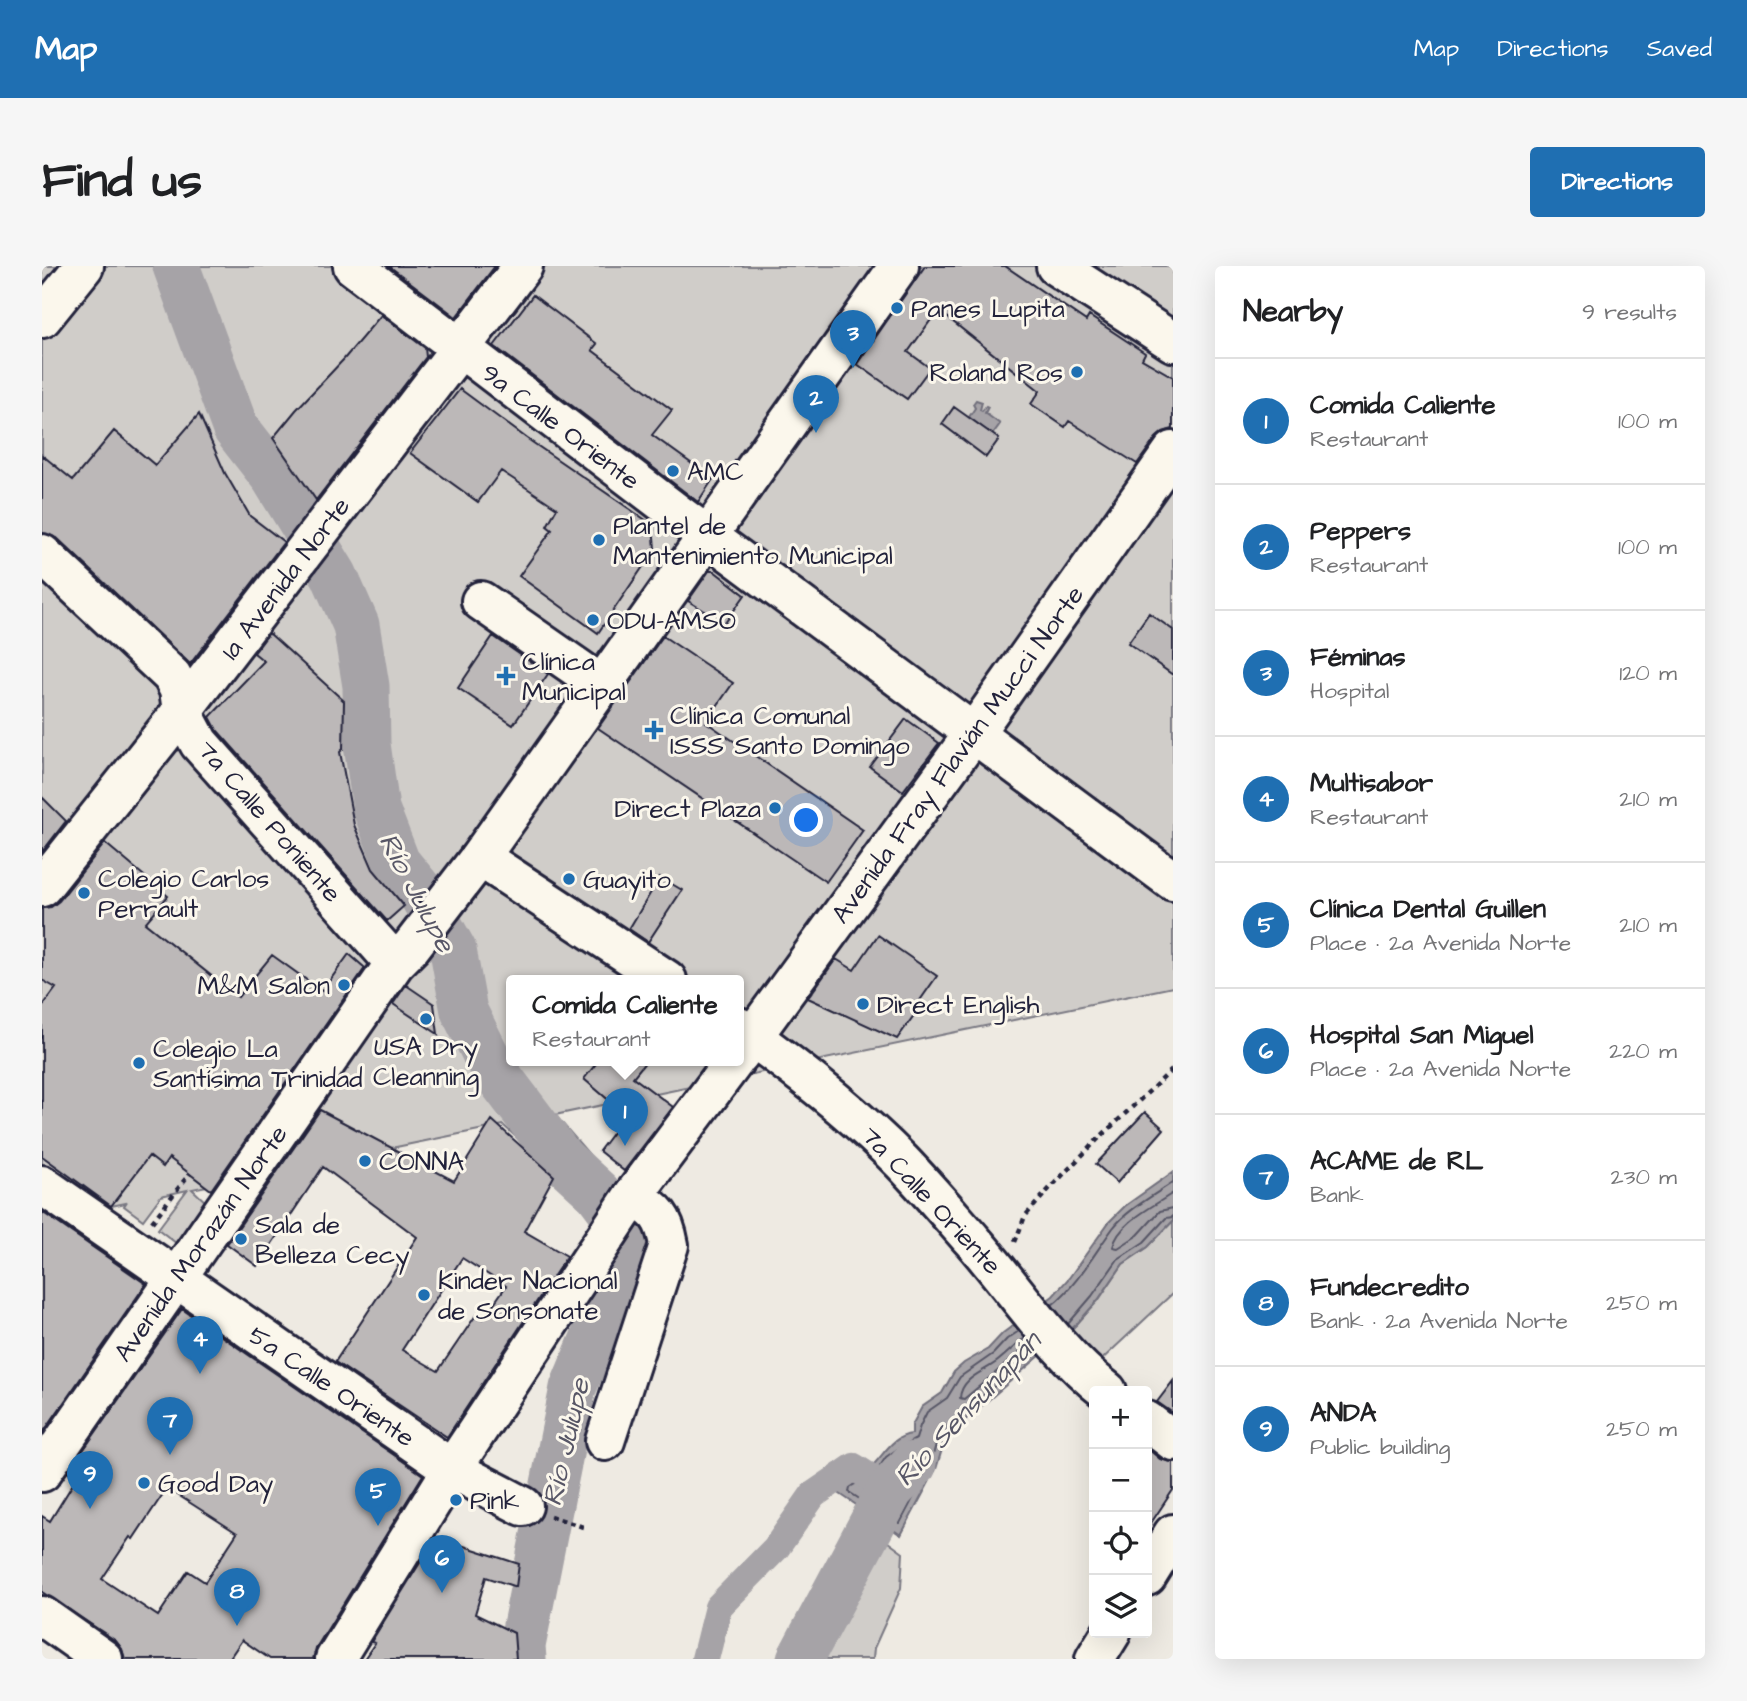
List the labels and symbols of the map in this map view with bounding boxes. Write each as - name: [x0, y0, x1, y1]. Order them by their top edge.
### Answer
- place label: Panes Lupita: [911, 291, 1065, 327]
- marker: Panes Lupita: [889, 300, 905, 316]
- pin: 3: [830, 310, 876, 368]
- street label: 9a Calle Oriente: [474, 355, 647, 498]
- place label: Roland Ros: [930, 355, 1063, 391]
- marker: Roland Ros: [1069, 364, 1085, 380]
- pin: 2: [793, 375, 839, 433]
- place label: AMC: [687, 454, 744, 490]
- marker: AMC: [665, 463, 681, 479]
- street label: 1a Avenida Norte: [213, 490, 359, 667]
- place label: Plantel de Mantenimiento Municipal: [613, 508, 893, 574]
- marker: Plantel de Mantenimiento Municipal: [591, 532, 607, 548]
- street label: Avenida Fray Flavián Mucci Norte: [823, 578, 1094, 932]
- place label: ODU-AMSO: [607, 603, 736, 639]
- marker: ODU-AMSO: [585, 612, 601, 628]
- place label: Clínica Municipal: [522, 644, 626, 710]
- marker: Clínica Municipal: [496, 666, 516, 686]
- place label: Clínica Comunal ISSS Santo Domingo: [670, 698, 910, 766]
- marker: Clínica Comunal ISSS Santo Domingo: [644, 720, 664, 740]
- street label: 7a Calle Poniente: [189, 733, 350, 910]
- place label: Direct Plaza: [614, 791, 761, 827]
- marker: Direct Plaza: [767, 800, 783, 816]
- your location: [789, 803, 823, 837]
- water label: Río Julupe: [369, 826, 465, 961]
- place label: Colegio Carlos Perrault: [98, 861, 269, 927]
- place label: Guayito: [583, 862, 671, 900]
- marker: Guayito: [561, 871, 577, 887]
- marker: Colegio Carlos Perrault: [76, 885, 92, 901]
- place label: M&M Salon: [198, 968, 330, 1004]
- marker: M&M Salon: [336, 977, 352, 993]
- place label: Direct English: [877, 987, 1039, 1025]
- marker: Direct English: [855, 996, 871, 1012]
- marker: USA Dry Cleanning: [418, 1011, 434, 1027]
- place label: USA Dry Cleanning: [373, 1029, 479, 1097]
- place label: Colegio La Santísima Trinidad: [153, 1031, 363, 1097]
- marker: Colegio La Santísima Trinidad: [131, 1055, 147, 1071]
- pin: 1: [602, 1088, 648, 1146]
- street label: Avenida Morazán Norte: [105, 1118, 296, 1369]
- street label: 7a Calle Oriente: [853, 1118, 1010, 1283]
- place label: CONNA: [379, 1144, 464, 1180]
- marker: CONNA: [357, 1153, 373, 1169]
- place label: Sala de Belleza Cecy: [255, 1207, 410, 1275]
- marker: Sala de Belleza Cecy: [233, 1231, 249, 1247]
- place label: Kinder Nacional de Sonsonate: [438, 1263, 618, 1329]
- marker: Kinder Nacional de Sonsonate: [416, 1287, 432, 1303]
- pin: 4: [177, 1316, 223, 1374]
- street label: 5a Calle Oriente: [241, 1318, 422, 1456]
- water label: Río Sensunapán: [886, 1322, 1051, 1495]
- water label: Río Julupe: [533, 1373, 600, 1510]
- pin: 7: [147, 1397, 193, 1455]
- pin: 9: [67, 1451, 113, 1509]
- place label: Good Day: [158, 1466, 273, 1504]
- pin: 5: [355, 1468, 401, 1526]
- marker: Good Day: [136, 1475, 152, 1491]
- place label: Pink: [470, 1483, 520, 1519]
- marker: Pink: [448, 1492, 464, 1508]
- pin: 6: [419, 1535, 465, 1593]
- pin: 8: [214, 1568, 260, 1626]

